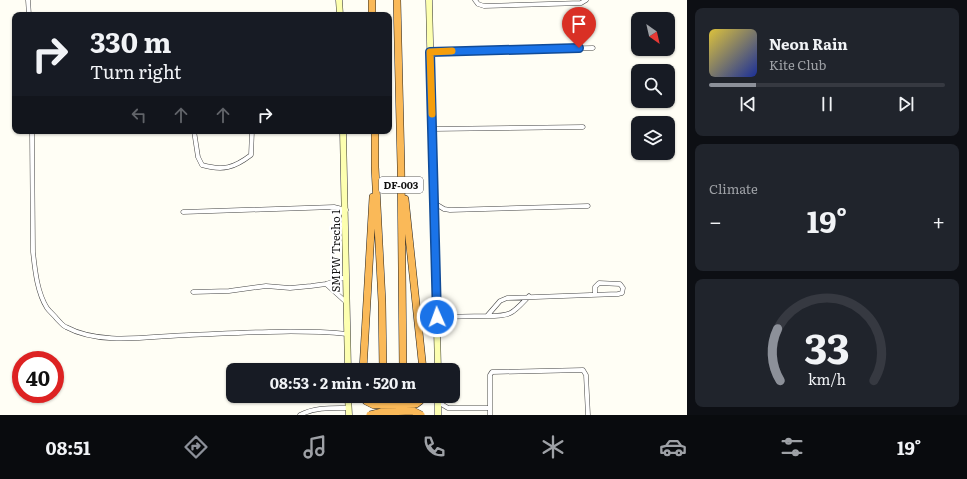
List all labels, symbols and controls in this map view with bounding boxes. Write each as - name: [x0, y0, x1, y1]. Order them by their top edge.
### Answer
- pin: [562, 7.0, 596, 48]
- north arrow: [631, 12, 675, 56]
- map controls: [631, 12, 675, 160]
- icon: arrive: [568, 13, 590, 35]
- text: 330 m: [90, 20, 171, 62]
- icon: right: [24, 28, 76, 80]
- text: Neon Rain: [769, 32, 848, 55]
- text: Kite Club: [769, 55, 826, 74]
- text: Turn right: [90, 58, 181, 85]
- button: search: [631, 64, 675, 108]
- icon: previous: [737, 93, 759, 115]
- icon: pause: [816, 93, 838, 115]
- icon: next: [895, 93, 917, 115]
- icon: left: [128, 104, 150, 126]
- icon: ahead: [170, 104, 192, 126]
- icon: ahead: [212, 104, 234, 126]
- icon: right: [254, 104, 276, 126]
- button: layers: [631, 116, 675, 160]
- road number: DF-003: [379, 177, 423, 193]
- text: Climate: [709, 179, 758, 198]
- text: 19°: [807, 198, 847, 242]
- text: −: [709, 204, 722, 237]
- text: +: [932, 204, 945, 237]
- street label: SMPW Trecho 1: [327, 209, 343, 292]
- position arrow: [416, 296, 458, 338]
- text: 33: [804, 315, 850, 377]
- speed limit sign: 40: [12, 351, 64, 403]
- text: km/h: [808, 368, 847, 389]
- text: 08:53 · 2 min · 520 m: [270, 371, 416, 394]
- icon: directions: [182, 433, 210, 461]
- icon: music: [301, 433, 329, 461]
- icon: phone: [420, 433, 448, 461]
- icon: climate: [539, 433, 567, 461]
- icon: car: [659, 433, 687, 461]
- icon: filters: [778, 433, 806, 461]
- text: 08:51: [46, 434, 90, 461]
- text: 19°: [897, 434, 921, 461]

